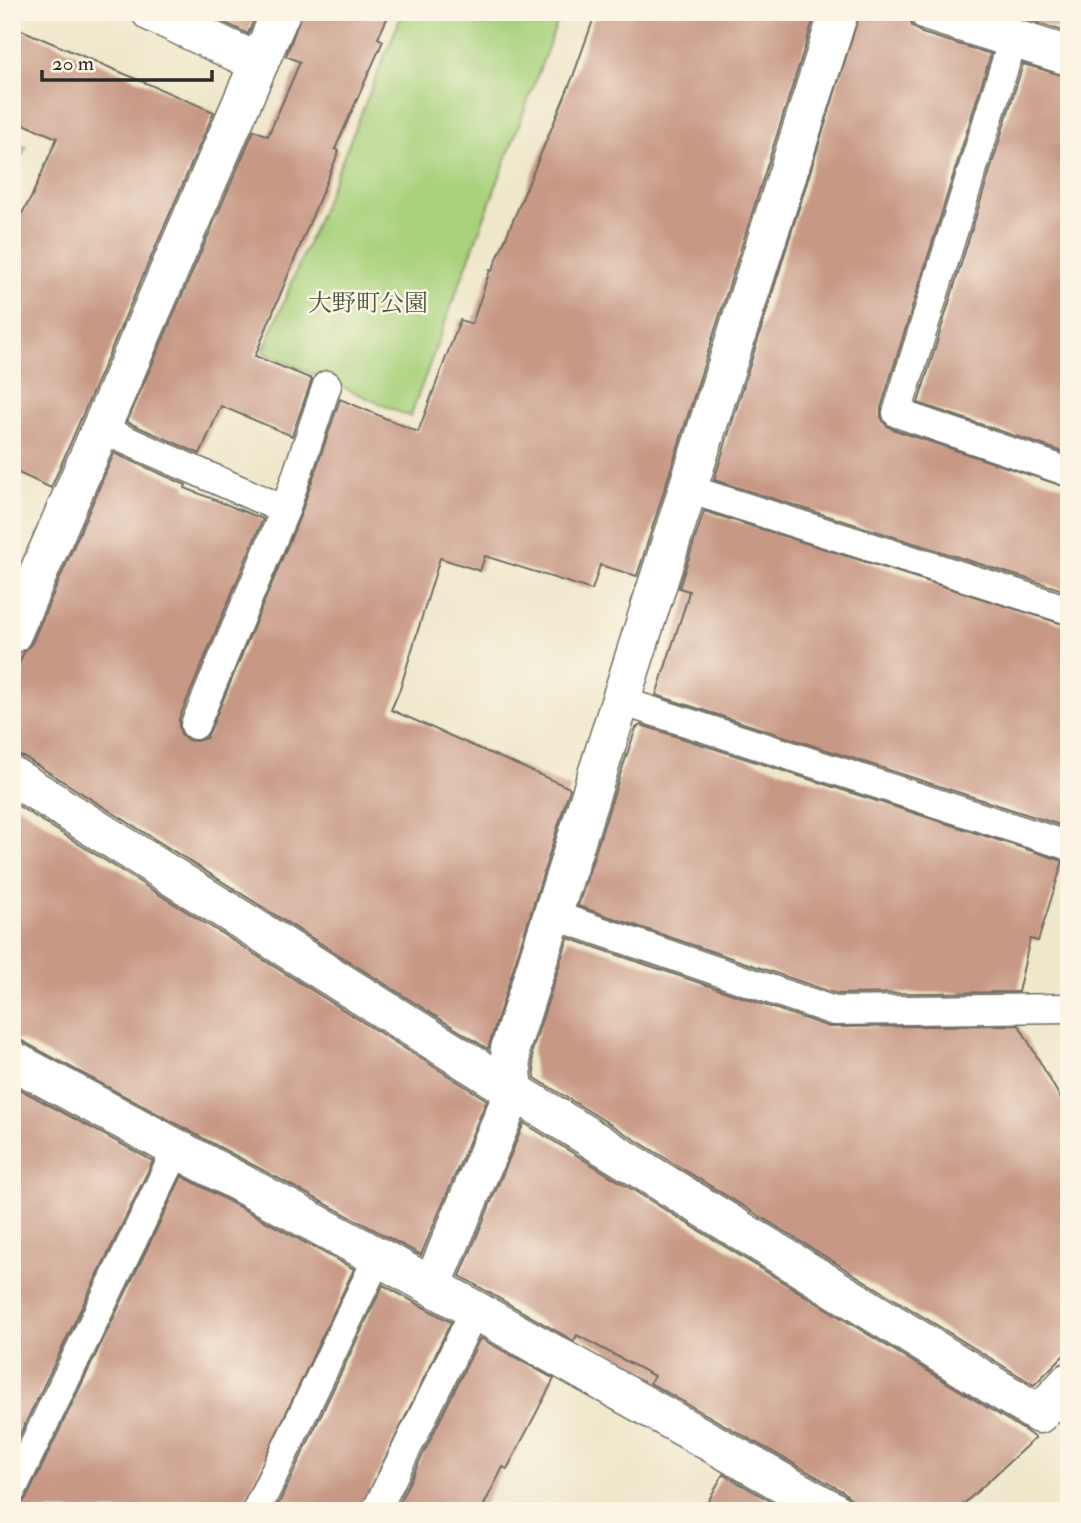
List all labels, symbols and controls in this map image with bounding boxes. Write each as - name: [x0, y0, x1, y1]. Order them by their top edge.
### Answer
- scale bar: [42, 38, 212, 82]
- text: 20 m: [52, 50, 94, 77]
- park label: 大野町公園: [308, 288, 428, 319]

